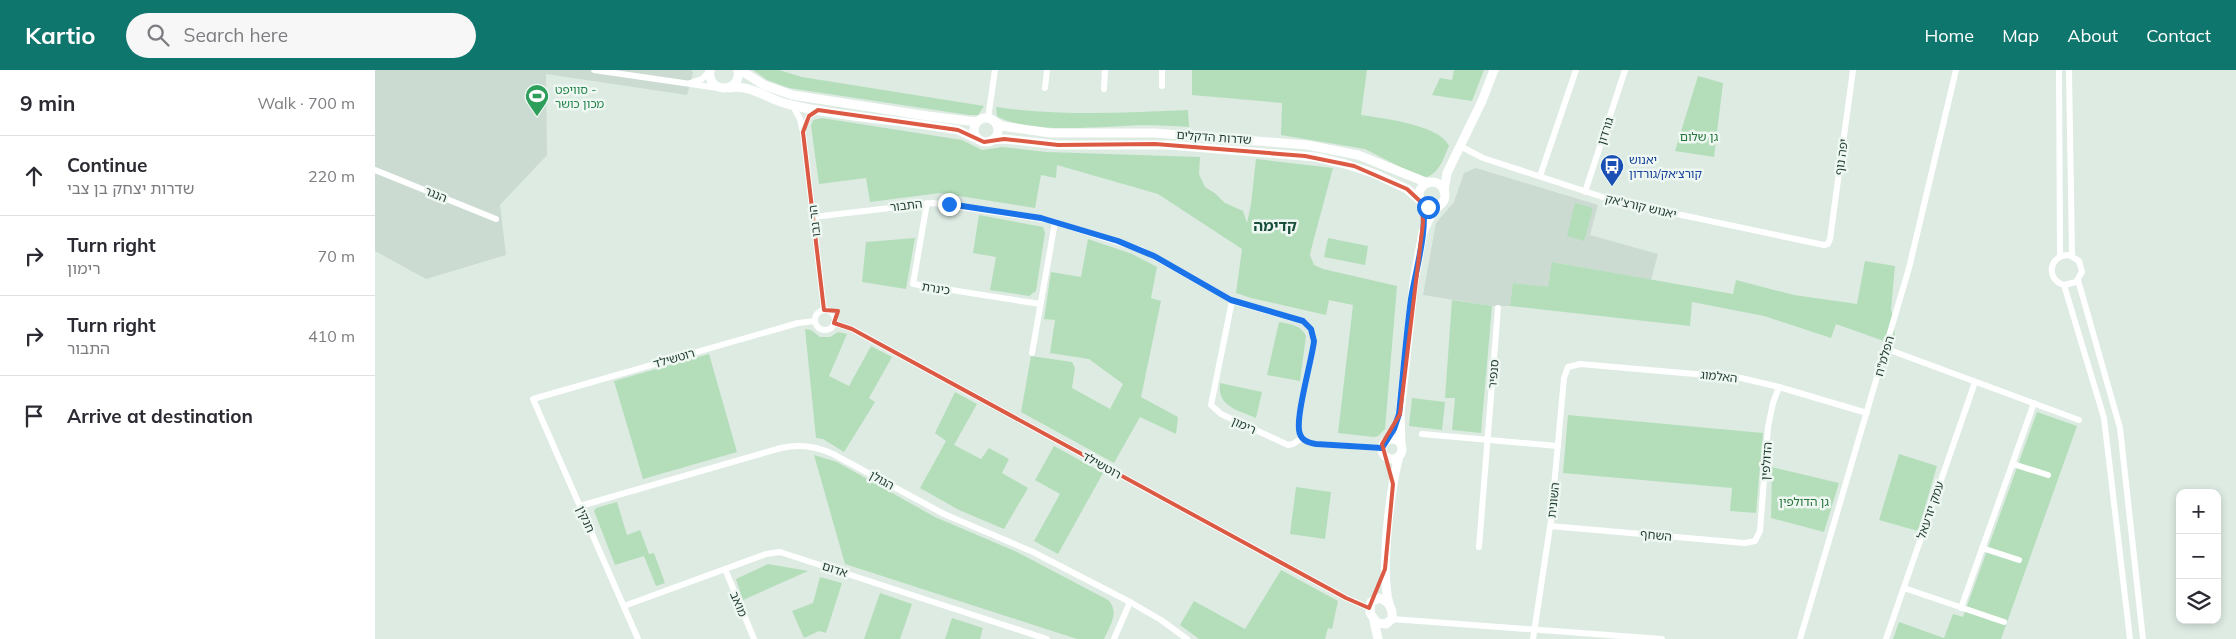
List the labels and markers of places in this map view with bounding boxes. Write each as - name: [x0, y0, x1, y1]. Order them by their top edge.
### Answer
- place label: סוויפט - מכון כושר: [555, 82, 604, 111]
- sports icon: סוויפט - מכון כושר: [524, 83, 550, 117]
- place label: יאנוש קורצ׳אק/גורדון: [1629, 152, 1702, 181]
- bus stop icon: יאנוש קורצ׳אק/גורדון: [1599, 153, 1625, 187]

